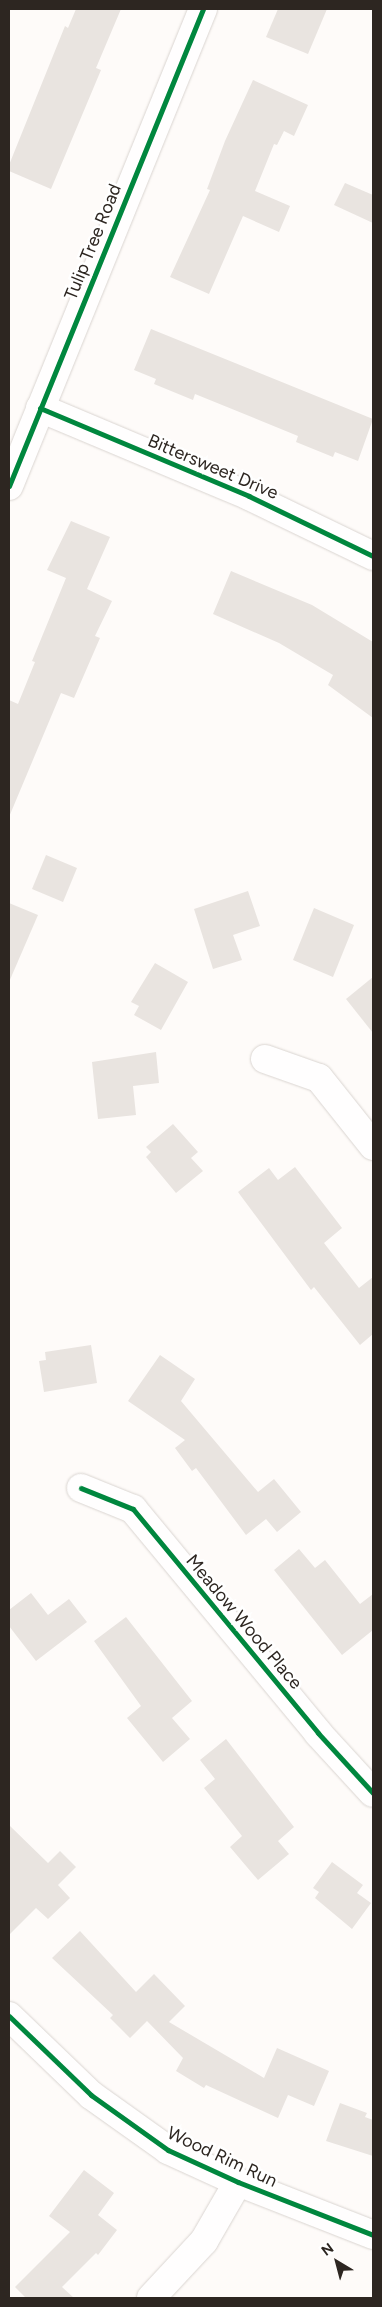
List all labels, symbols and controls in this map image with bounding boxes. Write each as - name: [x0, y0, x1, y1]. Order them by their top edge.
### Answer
- street label: Tulip Tree Road: [60, 181, 126, 303]
- street label: Bittersweet Drive: [145, 430, 281, 504]
- street label: Meadow Wood Place: [181, 1550, 307, 1694]
- street label: Wood Rim Run: [164, 2122, 280, 2192]
- north arrow: [312, 2237, 362, 2287]
- text: N: [318, 2240, 337, 2260]

